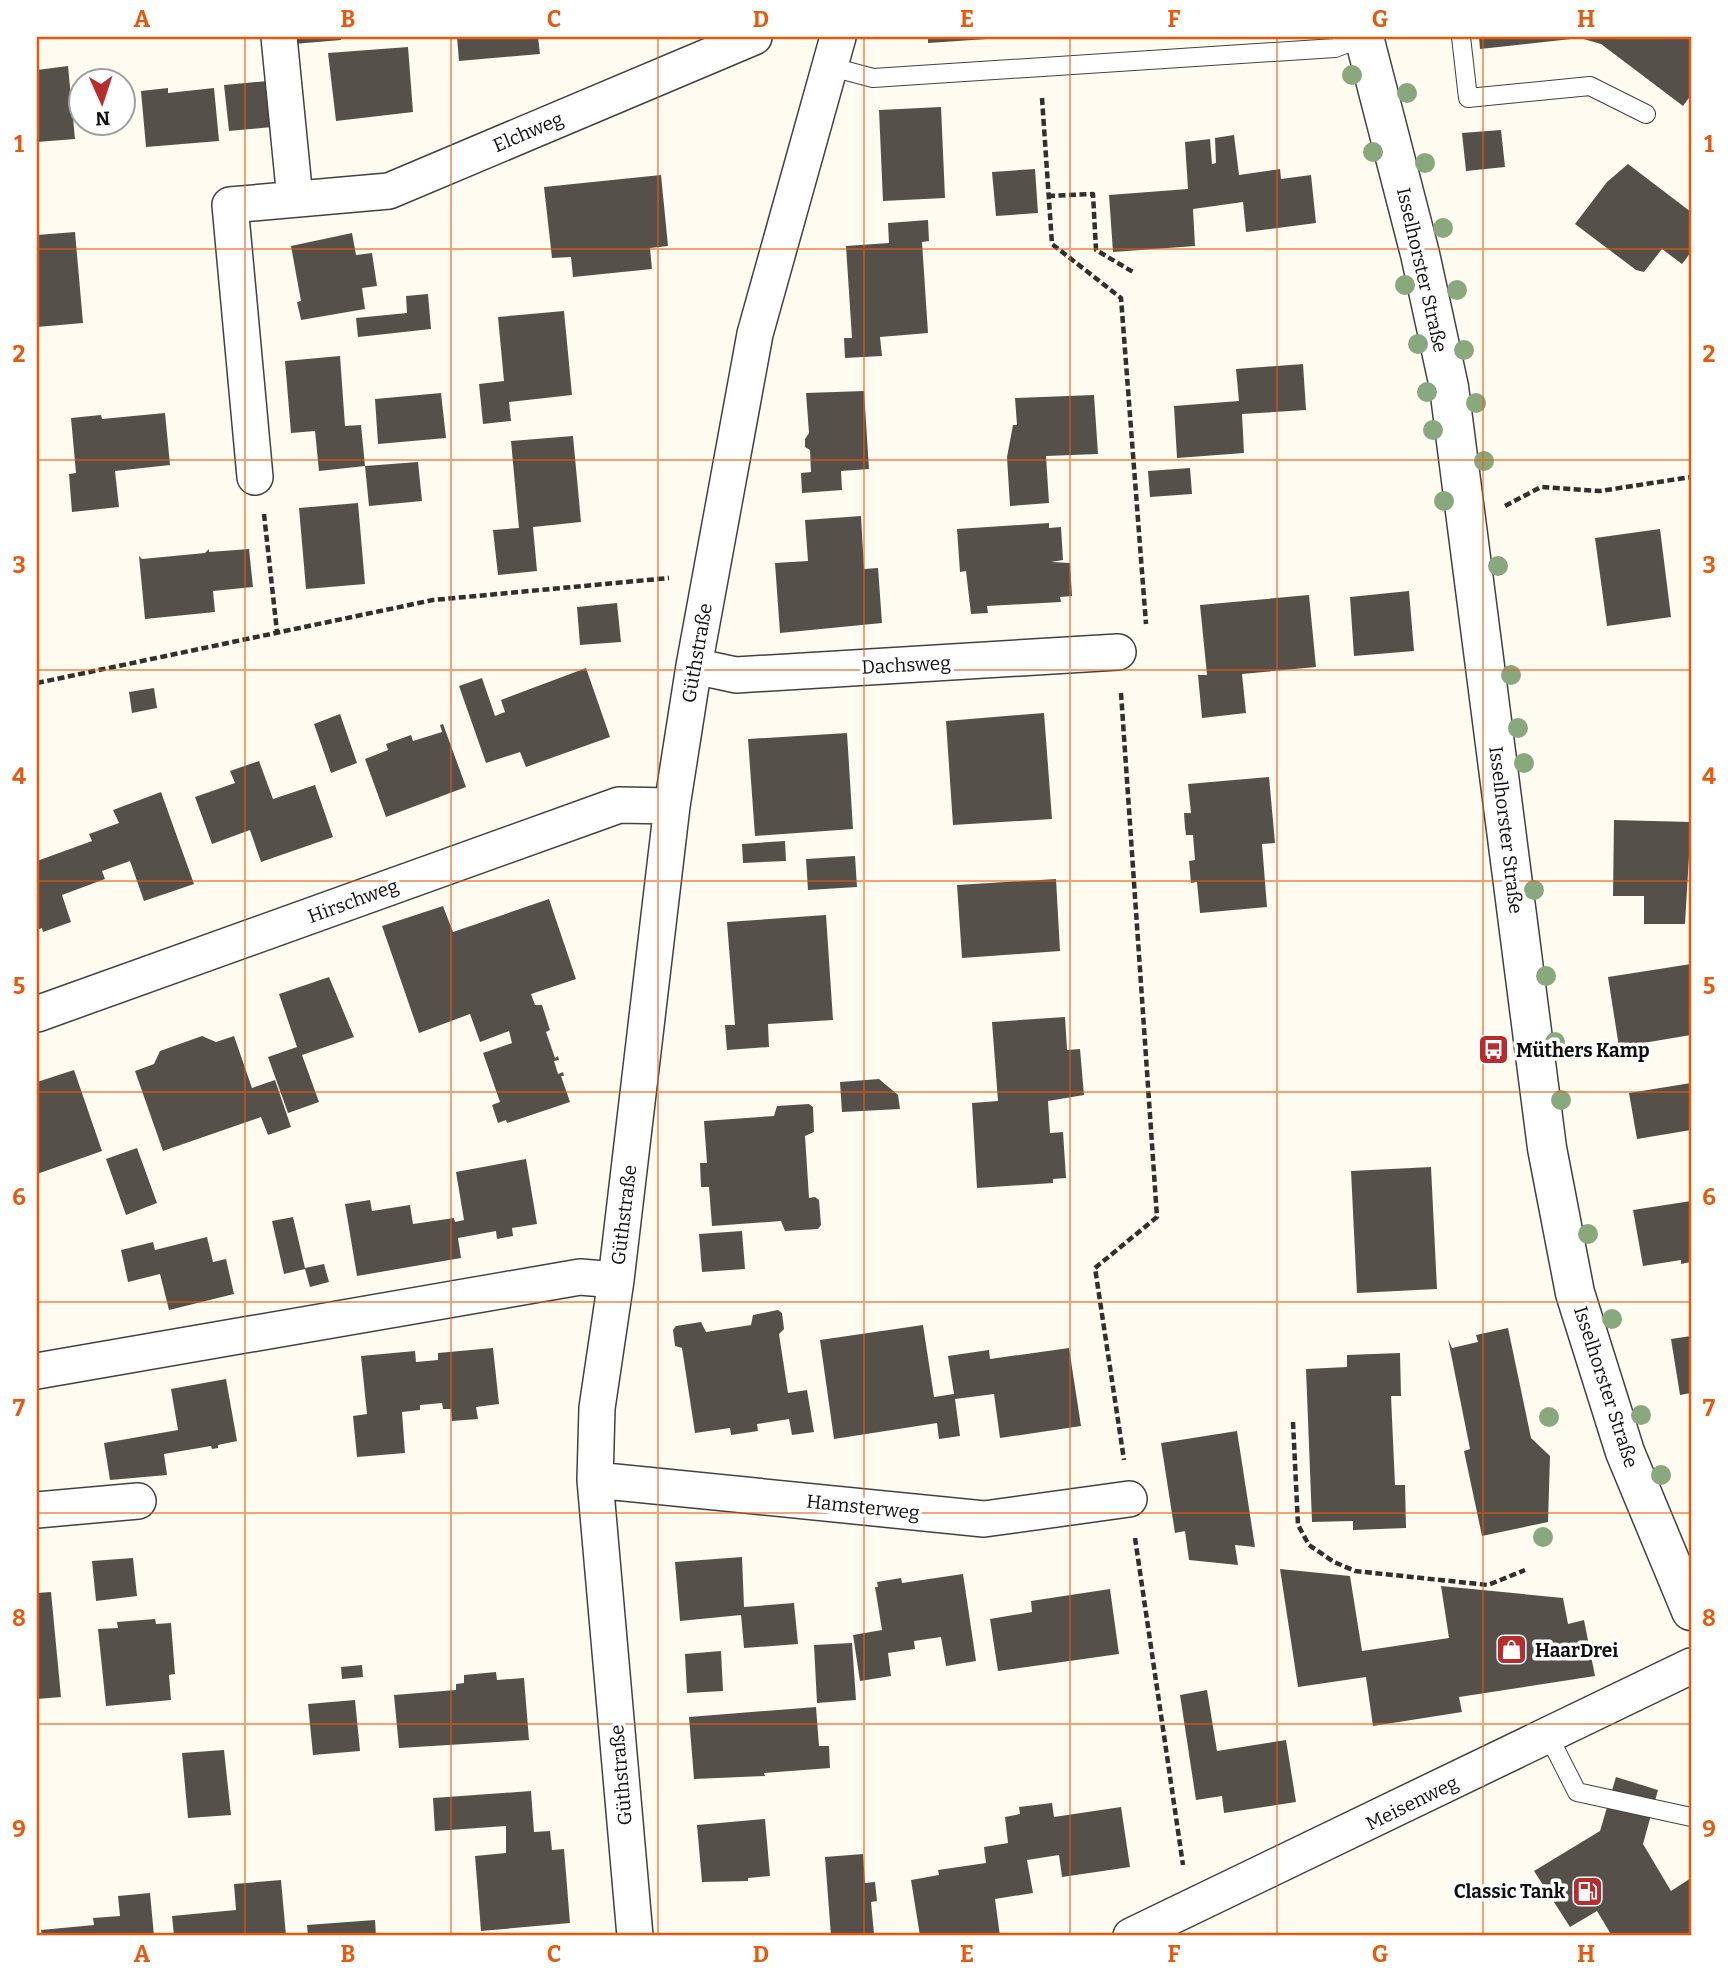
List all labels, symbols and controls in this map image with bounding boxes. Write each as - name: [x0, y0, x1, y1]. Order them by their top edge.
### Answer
- text: A: [134, 5, 151, 33]
- text: B: [341, 5, 355, 33]
- text: C: [547, 5, 561, 33]
- text: D: [753, 5, 769, 33]
- text: E: [960, 5, 974, 33]
- text: F: [1168, 5, 1181, 33]
- text: G: [1372, 5, 1389, 33]
- text: H: [1577, 5, 1595, 33]
- north arrow: [66, 66, 136, 136]
- text: N: [95, 107, 111, 130]
- street label: Elchweg: [490, 107, 567, 157]
- text: 1: [14, 130, 24, 158]
- text: 1: [1704, 130, 1714, 158]
- street label: Isselhorster Straße: [1392, 185, 1452, 355]
- text: 2: [13, 340, 26, 368]
- text: 2: [1703, 340, 1716, 368]
- text: 3: [12, 551, 26, 579]
- text: 3: [1702, 551, 1716, 579]
- street label: Güthstraße: [677, 601, 717, 705]
- street label: Dachsweg: [861, 651, 952, 679]
- street label: Isselhorster Straße: [1484, 745, 1528, 915]
- text: 4: [12, 762, 26, 790]
- text: 4: [1702, 762, 1716, 790]
- street label: Hirschweg: [305, 874, 402, 928]
- text: 5: [13, 972, 25, 1000]
- text: 5: [1703, 972, 1715, 1000]
- bus stop icon: Müthers Kamp: [1476, 1033, 1510, 1067]
- place label: Müthers Kamp: [1516, 1039, 1649, 1062]
- street label: Güthstraße: [606, 1164, 642, 1266]
- text: 6: [12, 1183, 26, 1211]
- text: 6: [1702, 1183, 1716, 1211]
- street label: Isselhorster Straße: [1569, 1303, 1643, 1471]
- text: 7: [13, 1394, 26, 1422]
- text: 7: [1703, 1394, 1716, 1422]
- street label: Hamsterweg: [805, 1490, 921, 1524]
- text: 8: [12, 1604, 26, 1632]
- text: 8: [1702, 1604, 1716, 1632]
- shop icon: HaarDrei: [1495, 1633, 1529, 1667]
- place label: HaarDrei: [1535, 1639, 1618, 1662]
- street label: Güthstraße: [605, 1724, 637, 1826]
- street label: Meisenweg: [1362, 1771, 1462, 1835]
- text: 9: [12, 1815, 26, 1843]
- text: 9: [1702, 1815, 1716, 1843]
- fuel station icon: Classic Tank: [1571, 1874, 1605, 1908]
- place label: Classic Tank: [1454, 1880, 1566, 1903]
- text: A: [134, 1940, 151, 1968]
- text: B: [341, 1940, 355, 1968]
- text: C: [547, 1940, 561, 1968]
- text: D: [753, 1940, 769, 1968]
- text: E: [960, 1940, 974, 1968]
- text: F: [1168, 1940, 1181, 1968]
- text: G: [1372, 1940, 1389, 1968]
- text: H: [1577, 1940, 1595, 1968]

